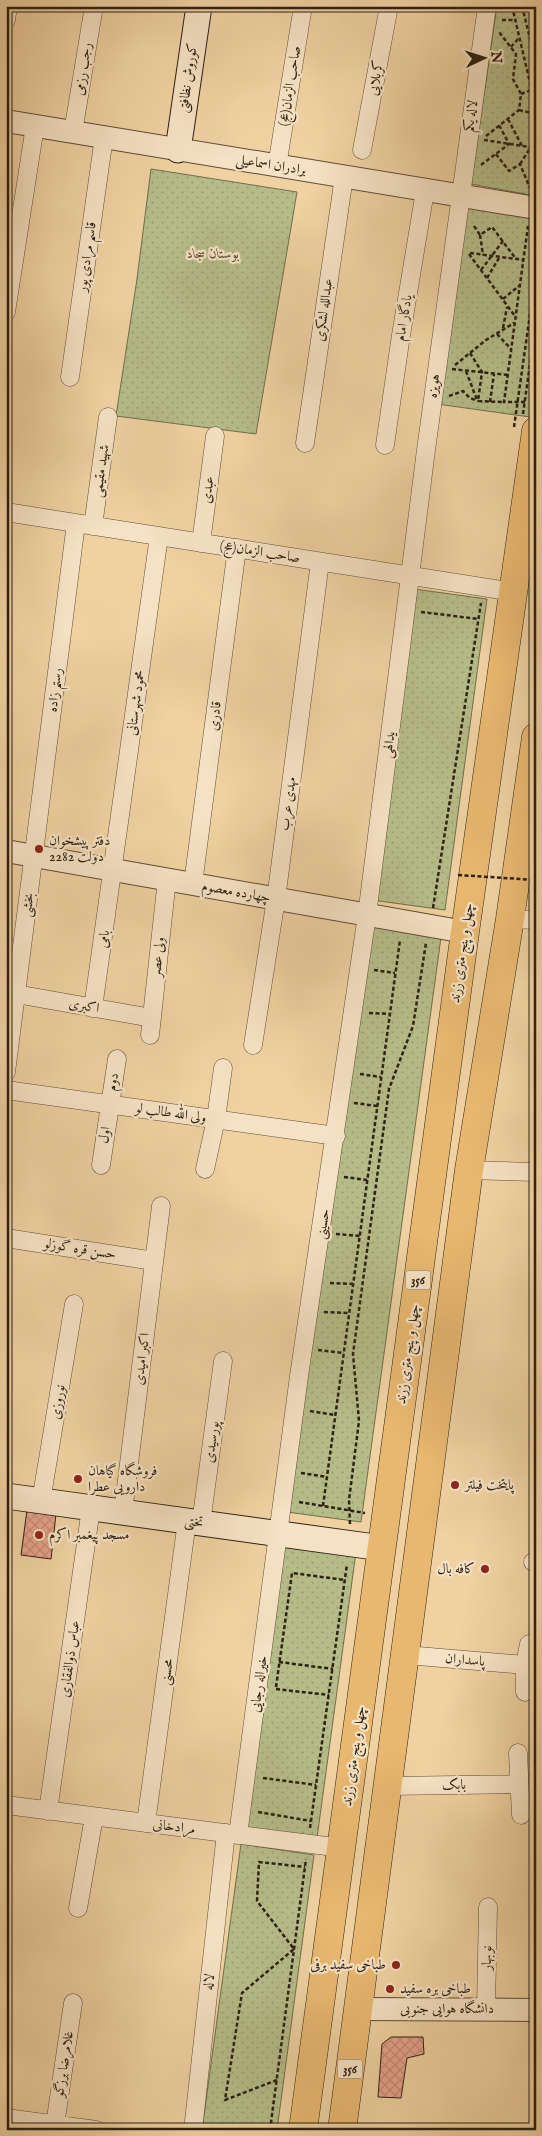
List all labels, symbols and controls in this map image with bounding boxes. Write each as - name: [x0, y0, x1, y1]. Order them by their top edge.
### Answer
- north arrow: [460, 32, 510, 82]
- street label: رجب رزمی: [70, 41, 96, 97]
- street label: کوروش نظافتی: [174, 42, 202, 114]
- street label: صاحب الزمان(عج): [275, 45, 308, 128]
- text: N: [487, 49, 505, 64]
- street label: کربلایی: [364, 59, 388, 97]
- street label: لاله یکم: [460, 99, 486, 134]
- street label: برادران اسماعیلی: [234, 151, 308, 180]
- street label: قاسم مرادی پور: [73, 221, 105, 296]
- park label: بوستان سجاد: [187, 245, 239, 263]
- street label: عبدالله لشکری: [311, 277, 337, 343]
- street label: یادگار امام: [391, 292, 420, 343]
- street label: هویزه: [423, 373, 445, 399]
- street label: شهید مقیمی: [88, 443, 114, 499]
- street label: عبدی: [197, 475, 219, 505]
- street label: صاحب الزمان(عج): [218, 537, 301, 570]
- street label: رستم زاده: [43, 667, 71, 714]
- street label: محمود شهرستانی: [123, 669, 149, 737]
- street label: قادری: [204, 700, 226, 732]
- street label: یدالهی: [378, 731, 400, 759]
- street label: مهدی عرب: [275, 776, 301, 832]
- place label: دفتر پیشخوان دولت 2282: [49, 832, 110, 866]
- marker: دفتر پیشخوان دولت 2282: [33, 843, 45, 855]
- street label: چهارده معصوم: [200, 877, 272, 910]
- street label: بخشی: [18, 892, 38, 918]
- street label: چهل و پنج متری زرند: [446, 902, 481, 1005]
- street label: بامی: [94, 929, 114, 949]
- street label: ولی عصر: [147, 936, 169, 980]
- street label: اکبری: [67, 994, 101, 1018]
- street label: دوم: [103, 1072, 126, 1093]
- street label: ولی الله طالب لو: [132, 1096, 208, 1127]
- street label: اول: [95, 1125, 115, 1145]
- street label: حسینی: [312, 1207, 334, 1241]
- street label: حسن قره گوزلو: [41, 1234, 117, 1264]
- road number: 356: [406, 1270, 430, 1290]
- street label: چهل و پنج متری زرند: [392, 1303, 427, 1406]
- street label: اکبر امیدی: [130, 1332, 154, 1386]
- street label: نوروزی: [46, 1383, 70, 1421]
- street label: پورسیدی: [200, 1419, 225, 1464]
- place label: فروشگاه گیاهان دارویی عطرا: [88, 1461, 157, 1496]
- marker: فروشگاه گیاهان دارویی عطرا: [72, 1473, 84, 1485]
- place label: پایتخت فیلتر: [463, 1476, 515, 1495]
- marker: پایتخت فیلتر: [449, 1479, 461, 1491]
- street label: تختی: [183, 1512, 205, 1532]
- place label: مسجد پیغمبر اکرم: [49, 1526, 130, 1547]
- marker: مسجد پیغمبر اکرم: [33, 1529, 45, 1541]
- place label: کافه بال: [437, 1560, 475, 1578]
- marker: کافه بال: [479, 1563, 491, 1575]
- street label: عباس ذوالفقاری: [56, 1619, 84, 1699]
- street label: پاسداران: [444, 1649, 487, 1672]
- street label: خیراله رجایی: [246, 1654, 272, 1714]
- street label: محسنی: [156, 1657, 178, 1686]
- street label: چهل و پنج متری زرند: [338, 1705, 373, 1808]
- street label: بابک: [442, 1776, 467, 1794]
- street label: مرادخانی: [152, 1815, 196, 1839]
- street label: نوبهار: [478, 1945, 496, 1973]
- place label: طباخی سفید برفی: [310, 1956, 386, 1974]
- marker: طباخی سفید برفی: [390, 1959, 402, 1971]
- street label: لاله: [199, 1973, 219, 1991]
- place label: طباخی بره سفید: [400, 1980, 471, 1998]
- marker: طباخی بره سفید: [384, 1983, 396, 1995]
- street label: دانشگاه هوایی جنوبی: [400, 1999, 494, 2018]
- street label: غلامرضا برزگو: [50, 2030, 78, 2100]
- road number: 356: [338, 2060, 362, 2078]

